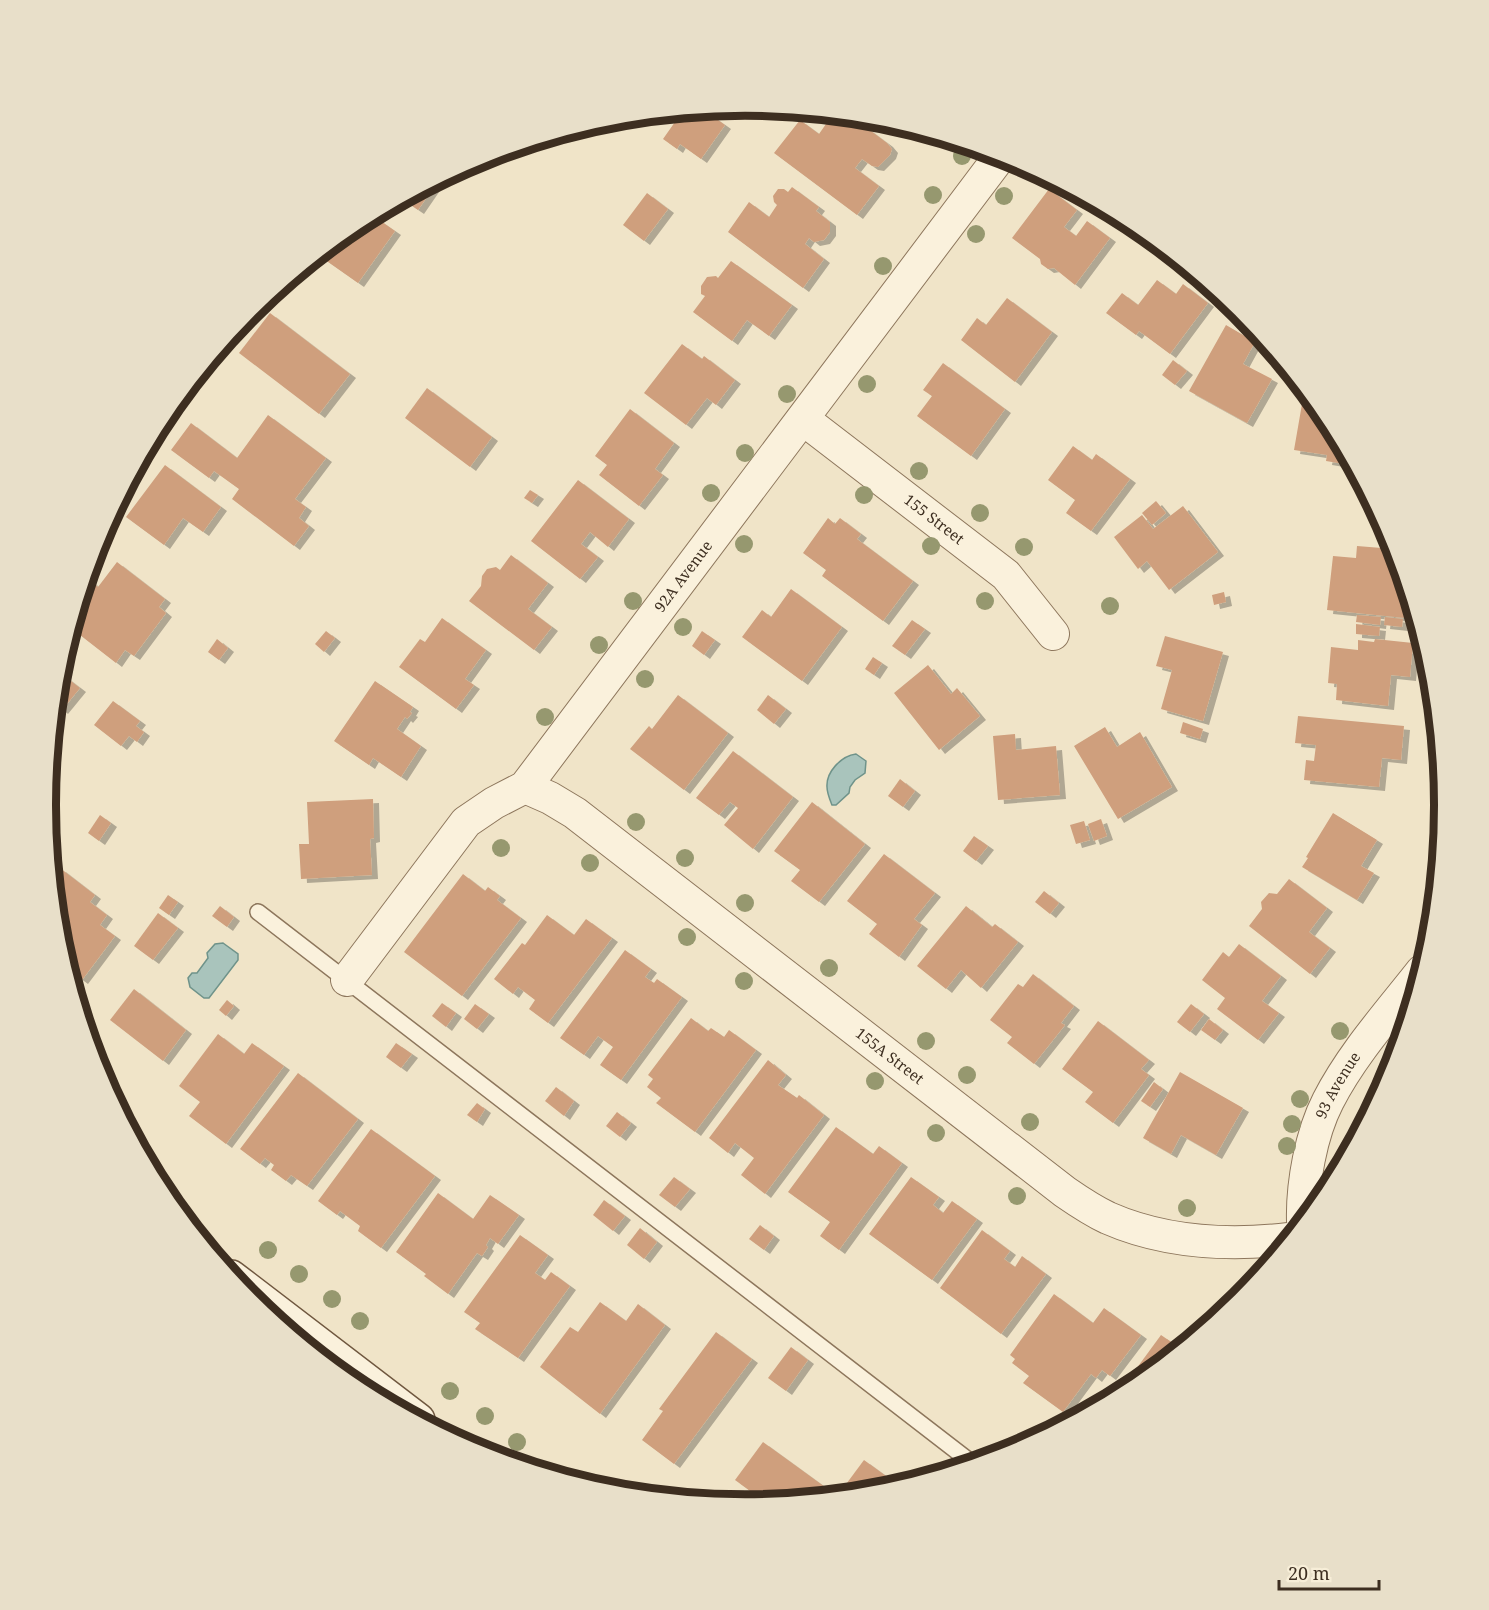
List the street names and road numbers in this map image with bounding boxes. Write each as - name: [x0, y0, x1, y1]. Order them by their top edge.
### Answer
- street label: 155 Street: [900, 489, 969, 548]
- street label: 92A Avenue: [649, 536, 716, 616]
- street label: 155A Street: [852, 1023, 928, 1088]
- street label: 93 Avenue: [1310, 1047, 1364, 1122]

